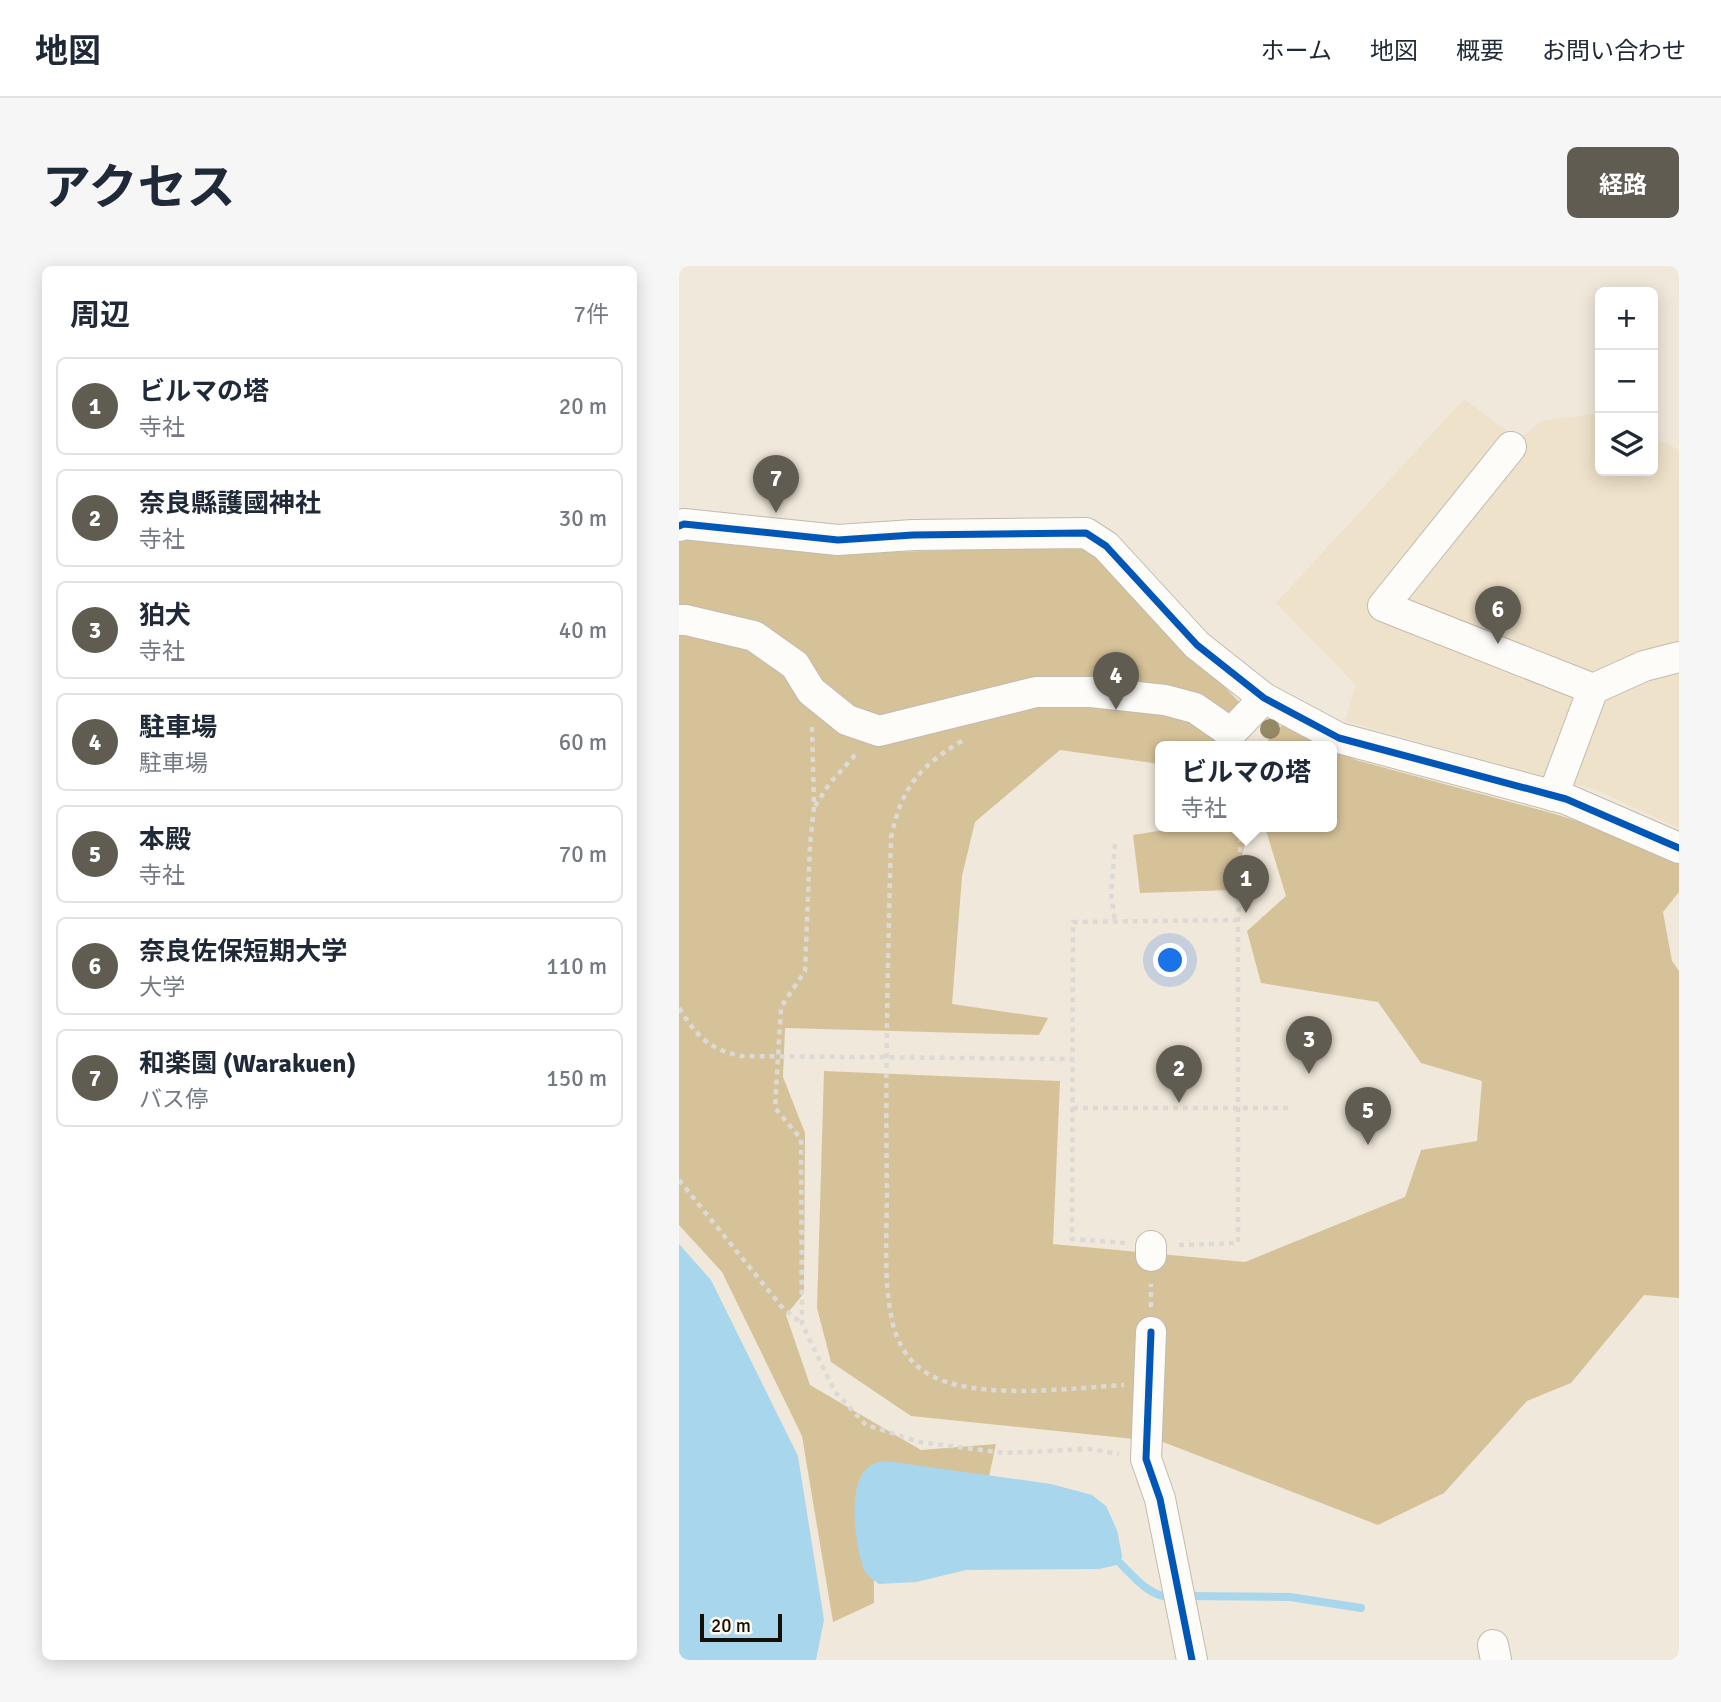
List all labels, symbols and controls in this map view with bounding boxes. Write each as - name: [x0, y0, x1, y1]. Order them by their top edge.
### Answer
- text: 地図: [35, 31, 101, 72]
- text: ホーム: [1261, 36, 1332, 66]
- text: 地図: [1370, 36, 1418, 66]
- text: 概要: [1456, 36, 1504, 66]
- text: お問い合わせ: [1542, 36, 1686, 66]
- button: 経路: [1567, 147, 1679, 218]
- text: アクセス: [42, 158, 236, 218]
- map controls: [1595, 287, 1658, 476]
- button: +: [1595, 287, 1658, 350]
- text: 周辺: [70, 297, 130, 334]
- text: 7件: [574, 300, 609, 329]
- button: −: [1595, 350, 1658, 413]
- text: ビルマの塔: [139, 376, 269, 408]
- text: 1: [89, 392, 101, 421]
- text: 20 m: [559, 392, 607, 421]
- text: 寺社: [139, 413, 185, 442]
- button: layers: [1595, 413, 1658, 476]
- pin: 7: [753, 455, 799, 513]
- text: 奈良縣護國神社: [139, 488, 321, 520]
- text: 2: [89, 504, 101, 533]
- text: 30 m: [559, 504, 607, 533]
- text: 寺社: [139, 525, 185, 554]
- pin: 6: [1475, 586, 1521, 644]
- text: 狛犬: [139, 600, 191, 632]
- text: 3: [89, 616, 101, 645]
- text: 40 m: [559, 616, 607, 645]
- text: 寺社: [139, 637, 185, 666]
- pin: 4: [1093, 652, 1139, 710]
- text: 駐車場: [139, 712, 217, 744]
- text: 4: [89, 728, 101, 757]
- text: 60 m: [559, 728, 607, 757]
- popup: [1155, 741, 1337, 832]
- text: 駐車場: [139, 749, 208, 778]
- text: ビルマの塔: [1181, 757, 1311, 789]
- text: 寺社: [1181, 794, 1227, 823]
- text: 本殿: [139, 824, 191, 856]
- text: 5: [89, 840, 101, 869]
- text: 70 m: [559, 840, 607, 869]
- pin: 1: [1223, 855, 1269, 913]
- text: 寺社: [139, 861, 185, 890]
- text: 奈良佐保短期大学: [139, 936, 347, 968]
- your location: [1153, 943, 1187, 977]
- text: 6: [89, 952, 101, 981]
- text: 110 m: [546, 952, 607, 981]
- text: 大学: [139, 973, 185, 1002]
- pin: 3: [1286, 1016, 1332, 1074]
- pin: 2: [1156, 1045, 1202, 1103]
- text: 和楽園 (Warakuen): [139, 1048, 356, 1080]
- text: 7: [89, 1064, 101, 1093]
- text: 150 m: [546, 1064, 607, 1093]
- text: バス停: [139, 1085, 208, 1114]
- pin: 5: [1345, 1087, 1391, 1145]
- scale bar: [700, 1611, 782, 1643]
- text: 20 m: [711, 1614, 751, 1638]

